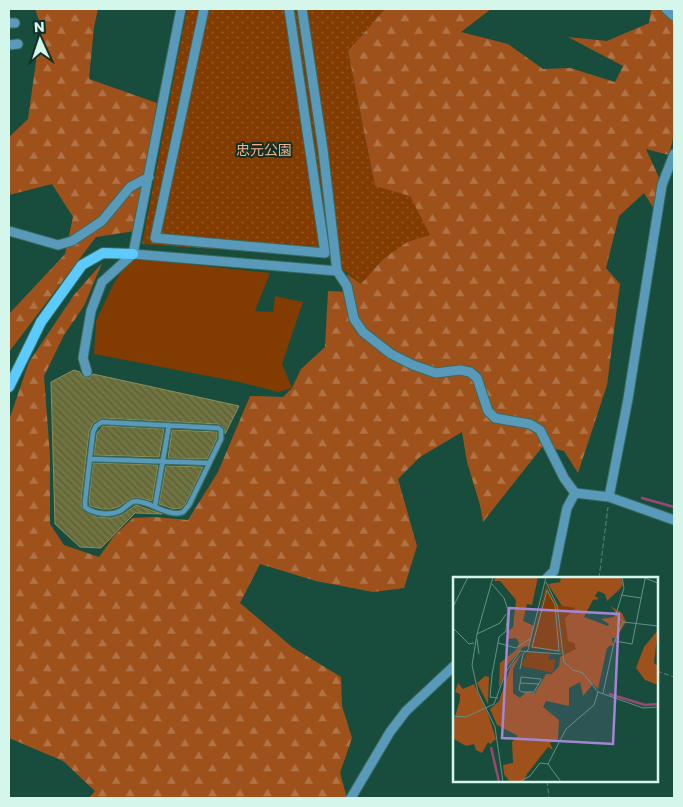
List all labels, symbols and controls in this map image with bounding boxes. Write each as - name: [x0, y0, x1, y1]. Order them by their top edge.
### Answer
- north arrow: [15, 15, 65, 65]
- text: N: [34, 17, 45, 37]
- park label: 忠元公園: [236, 140, 292, 160]
- inset map: [453, 577, 658, 782]

